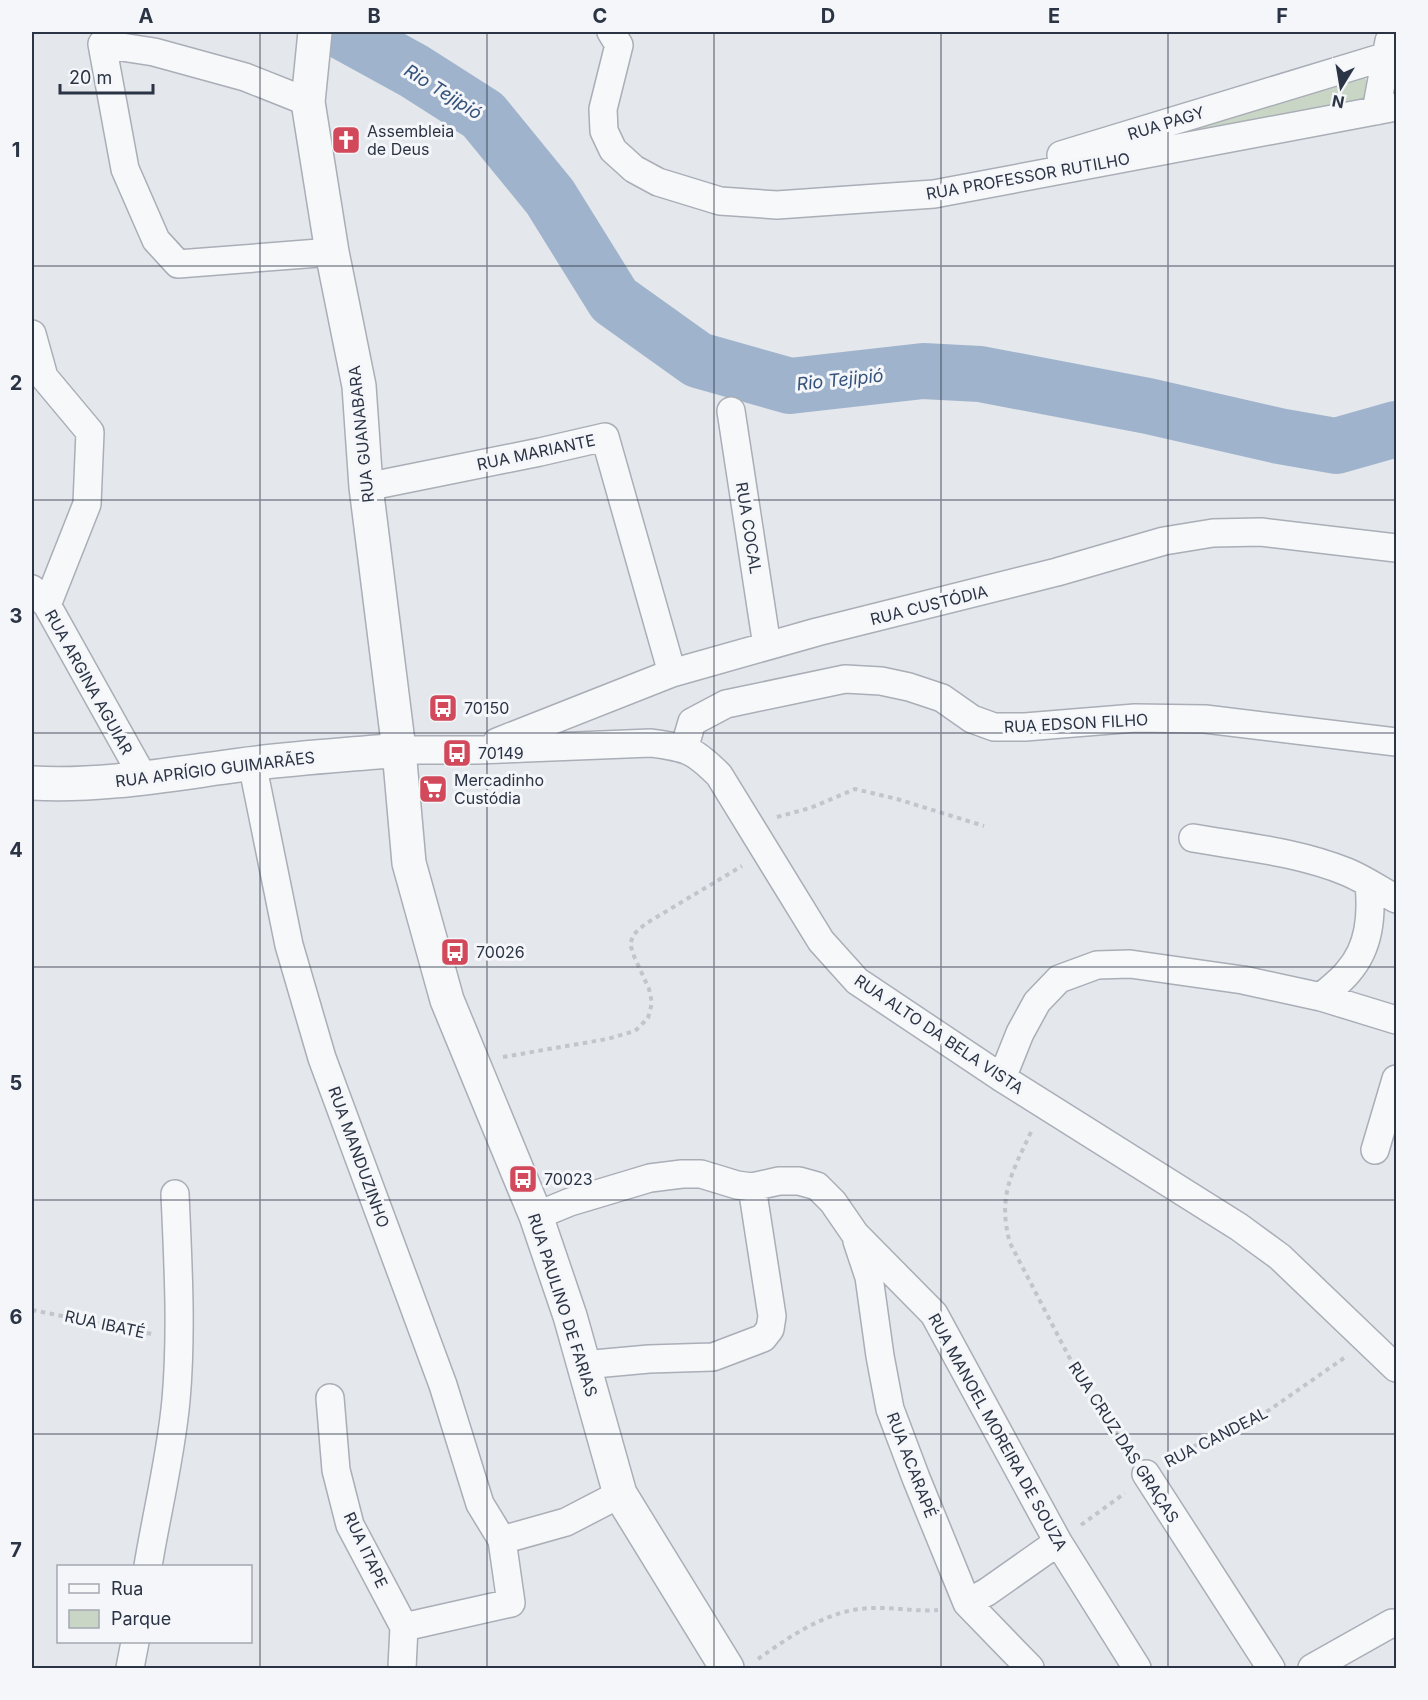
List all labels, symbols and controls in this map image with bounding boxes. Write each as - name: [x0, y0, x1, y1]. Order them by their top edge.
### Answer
- text: A: [139, 4, 154, 28]
- text: B: [367, 4, 381, 28]
- text: C: [593, 4, 607, 28]
- text: D: [821, 4, 835, 28]
- text: E: [1048, 4, 1060, 28]
- text: F: [1276, 4, 1288, 28]
- scale bar: [60, 57, 153, 95]
- north arrow: [1311, 57, 1371, 117]
- water label: Rio Tejipió: [401, 60, 486, 124]
- text: 20 m: [69, 67, 112, 88]
- text: N: [1330, 91, 1346, 113]
- street label: RUA PAGY: [1125, 102, 1207, 144]
- place label: Assembleia de Deus: [367, 121, 454, 159]
- church icon: Assembleia de Deus: [330, 124, 362, 156]
- text: 1: [12, 138, 20, 162]
- street label: RUA PROFESSOR RUTILHO: [924, 148, 1132, 204]
- street label: RUA GUANABARA: [344, 364, 378, 504]
- water label: Rio Tejipió: [795, 364, 884, 395]
- text: 2: [10, 371, 22, 395]
- street label: RUA MARIANTE: [475, 430, 597, 474]
- street label: RUA COCAL: [732, 481, 766, 575]
- street label: RUA CUSTÓDIA: [868, 581, 990, 629]
- text: 3: [10, 604, 22, 628]
- street label: RUA ARGINA AGUIAR: [41, 606, 137, 758]
- bus stop icon: 70150: [427, 692, 459, 724]
- place label: 70150: [464, 698, 509, 718]
- street label: RUA EDSON FILHO: [1003, 709, 1149, 737]
- bus stop icon: 70149: [441, 737, 473, 769]
- place label: 70149: [478, 743, 524, 763]
- street label: RUA APRÍGIO GUIMARÃES: [114, 747, 316, 791]
- place label: Mercadinho Custódia: [454, 770, 544, 808]
- supermarket icon: Mercadinho Custódia: [417, 773, 449, 805]
- text: 4: [9, 838, 23, 862]
- bus stop icon: 70026: [439, 936, 471, 968]
- place label: 70026: [476, 942, 525, 962]
- street label: RUA ALTO DA BELA VISTA: [851, 970, 1027, 1098]
- text: 5: [10, 1071, 22, 1095]
- street label: RUA MANDUZINHO: [324, 1084, 394, 1230]
- bus stop icon: 70023: [507, 1163, 539, 1195]
- place label: 70023: [544, 1169, 593, 1189]
- street label: RUA PAULINO DE FARIAS: [524, 1211, 602, 1399]
- text: 6: [10, 1305, 23, 1329]
- street label: RUA IBATÉ: [63, 1306, 147, 1342]
- street label: RUA MANOEL MOREIRA DE SOUZA: [924, 1310, 1072, 1554]
- street label: RUA CRUZ DAS GRAÇAS: [1064, 1358, 1184, 1526]
- street label: RUA CANDEAL: [1161, 1402, 1271, 1472]
- street label: RUA ACARAPÉ: [883, 1409, 941, 1521]
- street label: RUA ITAPE: [340, 1509, 392, 1591]
- text: 7: [10, 1538, 22, 1562]
- legend: [57, 1565, 252, 1643]
- text: Rua: [111, 1578, 143, 1599]
- text: Parque: [111, 1608, 171, 1629]

